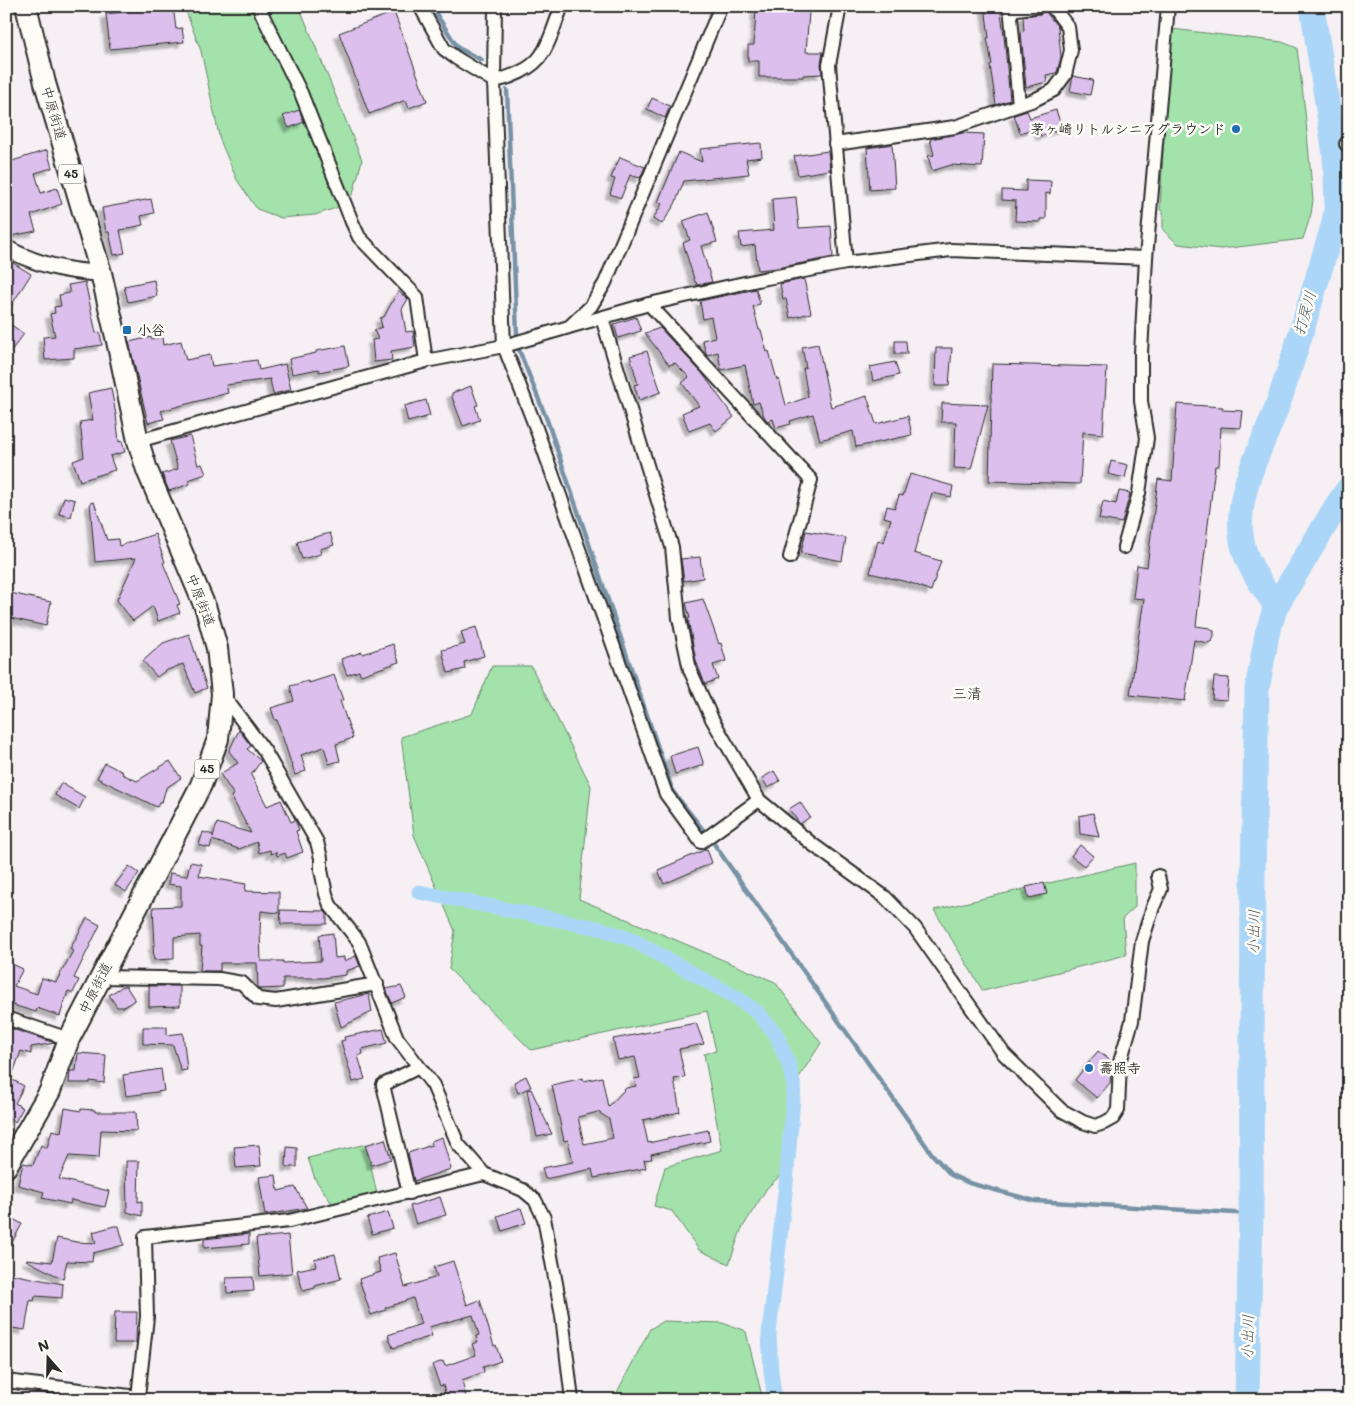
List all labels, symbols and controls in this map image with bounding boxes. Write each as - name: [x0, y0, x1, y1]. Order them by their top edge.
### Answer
- street label: 中原街道: [38, 83, 71, 142]
- place label: 茅ヶ崎リトルシニアグラウンド: [1031, 119, 1226, 138]
- marker: 茅ヶ崎リトルシニアグラウンド: [1230, 123, 1242, 135]
- road number: 45: [58, 164, 84, 183]
- water label: 打戻川: [1288, 288, 1320, 337]
- place label: 小谷: [137, 320, 165, 339]
- marker: 小谷: [121, 324, 133, 336]
- street label: 中原街道: [183, 570, 220, 629]
- district label: 三清: [952, 683, 982, 703]
- road number: 45: [194, 760, 220, 779]
- water label: 小出川: [1243, 909, 1263, 955]
- street label: 中原街道: [73, 959, 116, 1017]
- place label: 壽照寺: [1099, 1058, 1141, 1077]
- marker: 壽照寺: [1083, 1062, 1095, 1074]
- water label: 小出川: [1237, 1314, 1257, 1360]
- north arrow: [22, 1334, 72, 1384]
- text: N: [35, 1335, 52, 1356]

